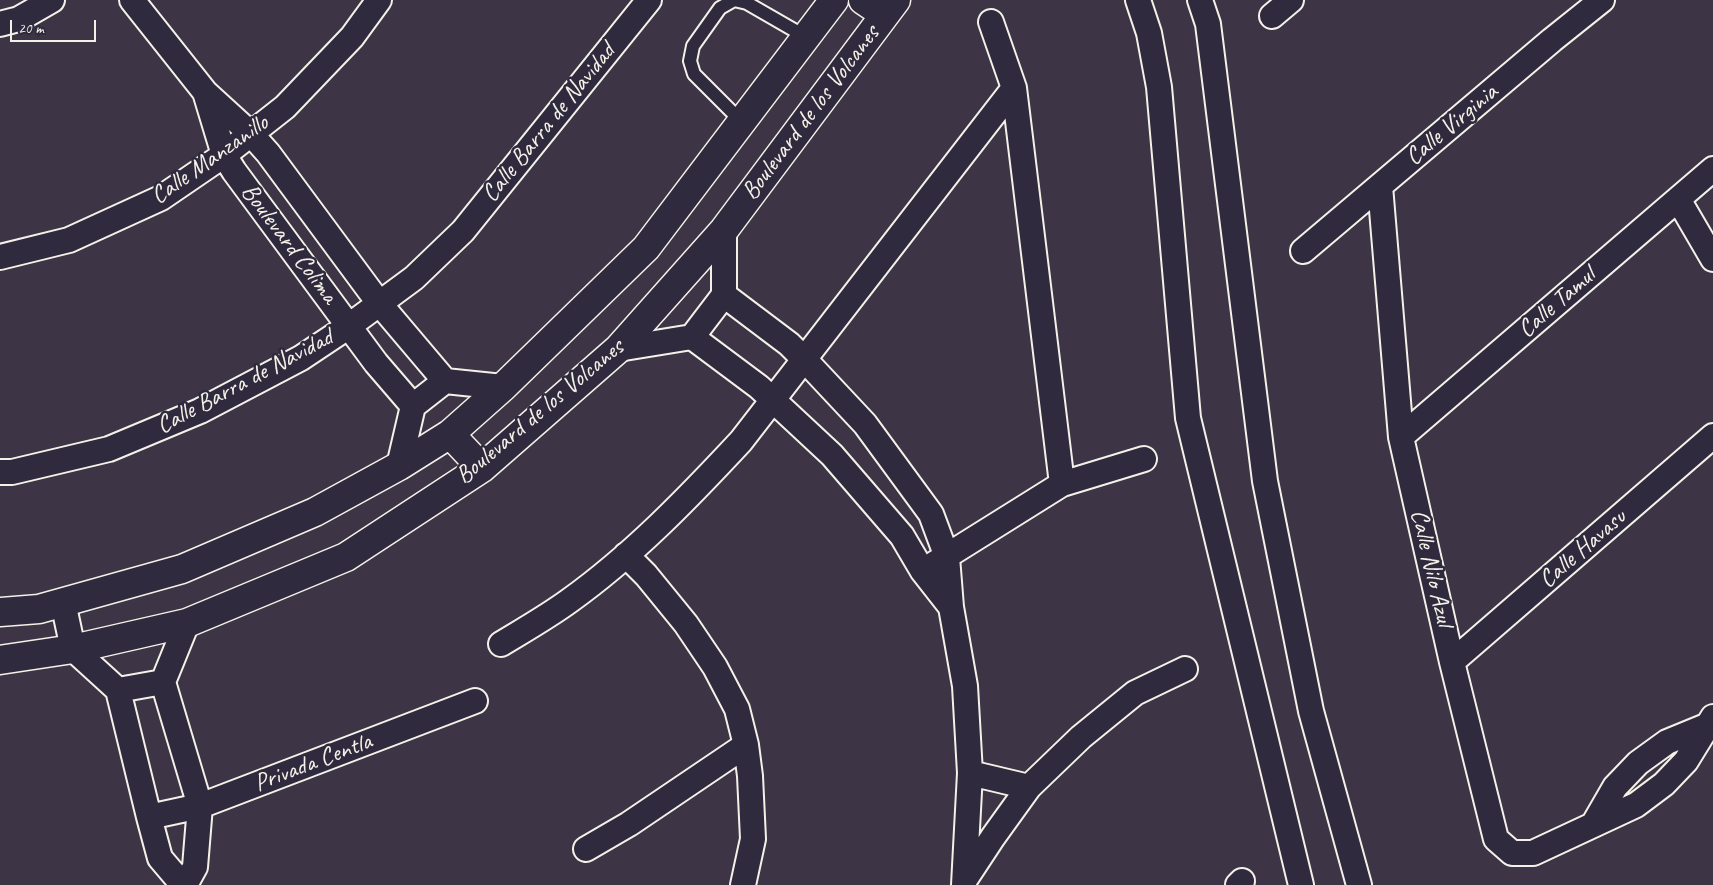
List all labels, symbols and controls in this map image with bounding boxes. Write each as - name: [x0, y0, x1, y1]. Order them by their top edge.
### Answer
- scale bar: [12, 10, 99, 42]
- text: 20 m: [18, 19, 44, 38]
- street label: Boulevard de los Volcanes: [736, 20, 886, 206]
- street label: Calle Barra de Navidad: [476, 38, 622, 208]
- street label: Calle Virginia: [1400, 78, 1504, 172]
- street label: Calle Manzanillo: [145, 109, 275, 211]
- street label: Boulevard Colima: [234, 178, 344, 310]
- street label: Calle Tamul: [1512, 261, 1602, 345]
- street label: Calle Barra de Navidad: [152, 323, 338, 441]
- street label: Boulevard de los Volcanes: [450, 333, 630, 491]
- street label: Calle Havasu: [1533, 503, 1633, 595]
- street label: Calle Nilo Azul: [1403, 507, 1459, 629]
- street label: Privada Centla: [250, 727, 376, 799]

